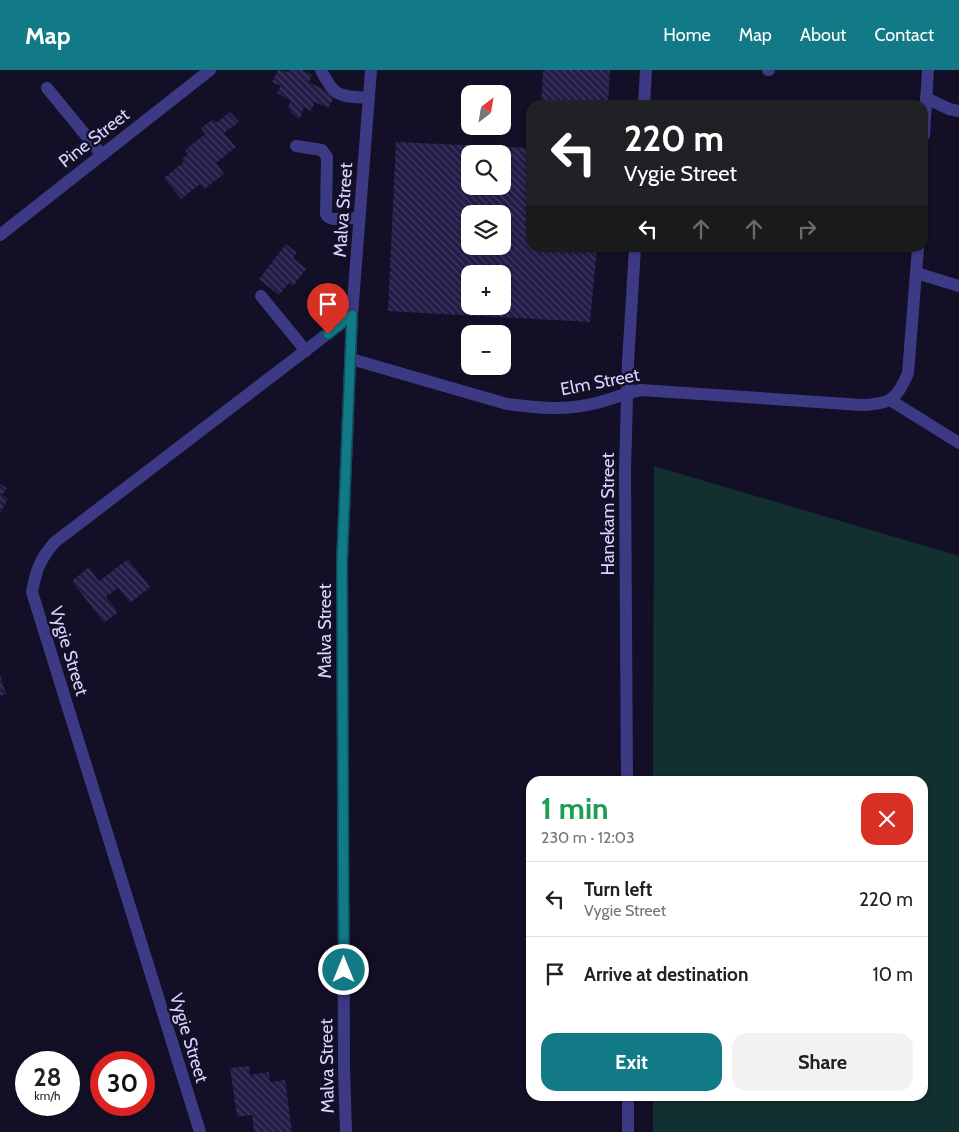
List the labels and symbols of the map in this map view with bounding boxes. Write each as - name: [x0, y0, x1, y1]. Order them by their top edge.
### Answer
- north arrow: [461, 85, 511, 135]
- street label: Pine Street: [54, 104, 134, 172]
- street label: Malva Street: [329, 162, 357, 258]
- pin: [307, 283, 349, 334]
- street label: Elm Street: [558, 364, 642, 400]
- street label: Hanekam Street: [597, 452, 619, 576]
- street label: Malva Street: [314, 584, 336, 678]
- street label: Vygie Street: [45, 604, 93, 698]
- position arrow: [317, 943, 369, 995]
- street label: Vygie Street: [165, 991, 213, 1085]
- street label: Malva Street: [315, 1018, 339, 1114]
- speed limit sign: 30: [90, 1051, 155, 1116]

